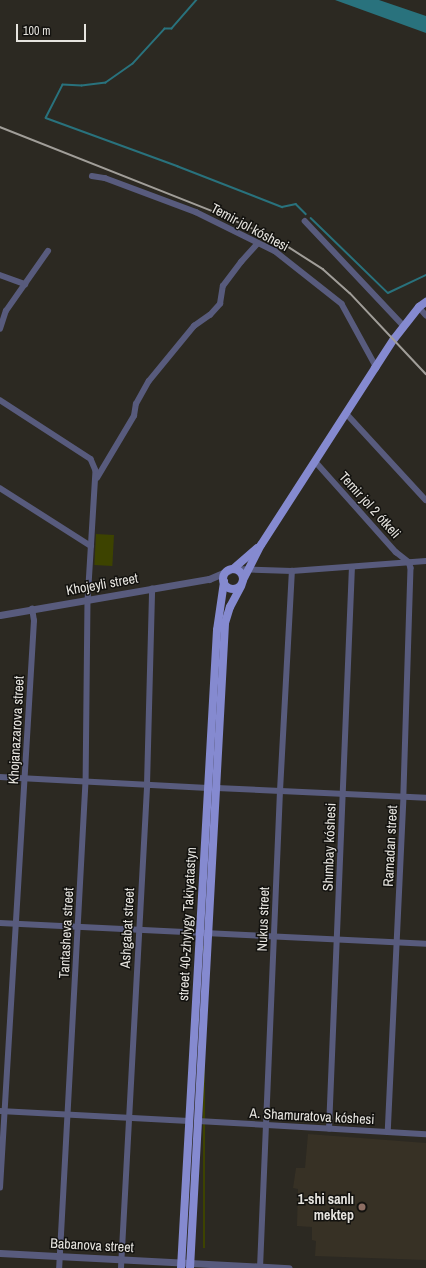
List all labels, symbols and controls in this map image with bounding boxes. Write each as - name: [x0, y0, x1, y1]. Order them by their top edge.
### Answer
- scale bar: [18, 16, 88, 42]
- text: 100 m: [23, 23, 50, 39]
- street label: Temir jol kóshesi: [208, 199, 292, 255]
- street label: Temir jol 2 ótkeli: [336, 468, 404, 542]
- street label: Khojeyli street: [65, 569, 139, 599]
- street label: Khojanazarova street: [5, 675, 27, 785]
- street label: Shımbay kóshesi: [319, 803, 339, 891]
- street label: Ramadan street: [379, 805, 401, 887]
- street label: street 40-zhylygy Takiyatastyn: [175, 847, 199, 1001]
- street label: Tantasheva street: [55, 887, 77, 979]
- street label: Ashgabat street: [117, 887, 137, 969]
- street label: Nukus street: [253, 887, 273, 951]
- street label: A. Shamuratova kóshesi: [249, 1104, 375, 1128]
- place label: 1-shi sanlı mektep: [298, 1191, 354, 1224]
- marker: 1-shi sanlı mektep: [357, 1202, 367, 1212]
- street label: Babanova street: [50, 1234, 134, 1256]

